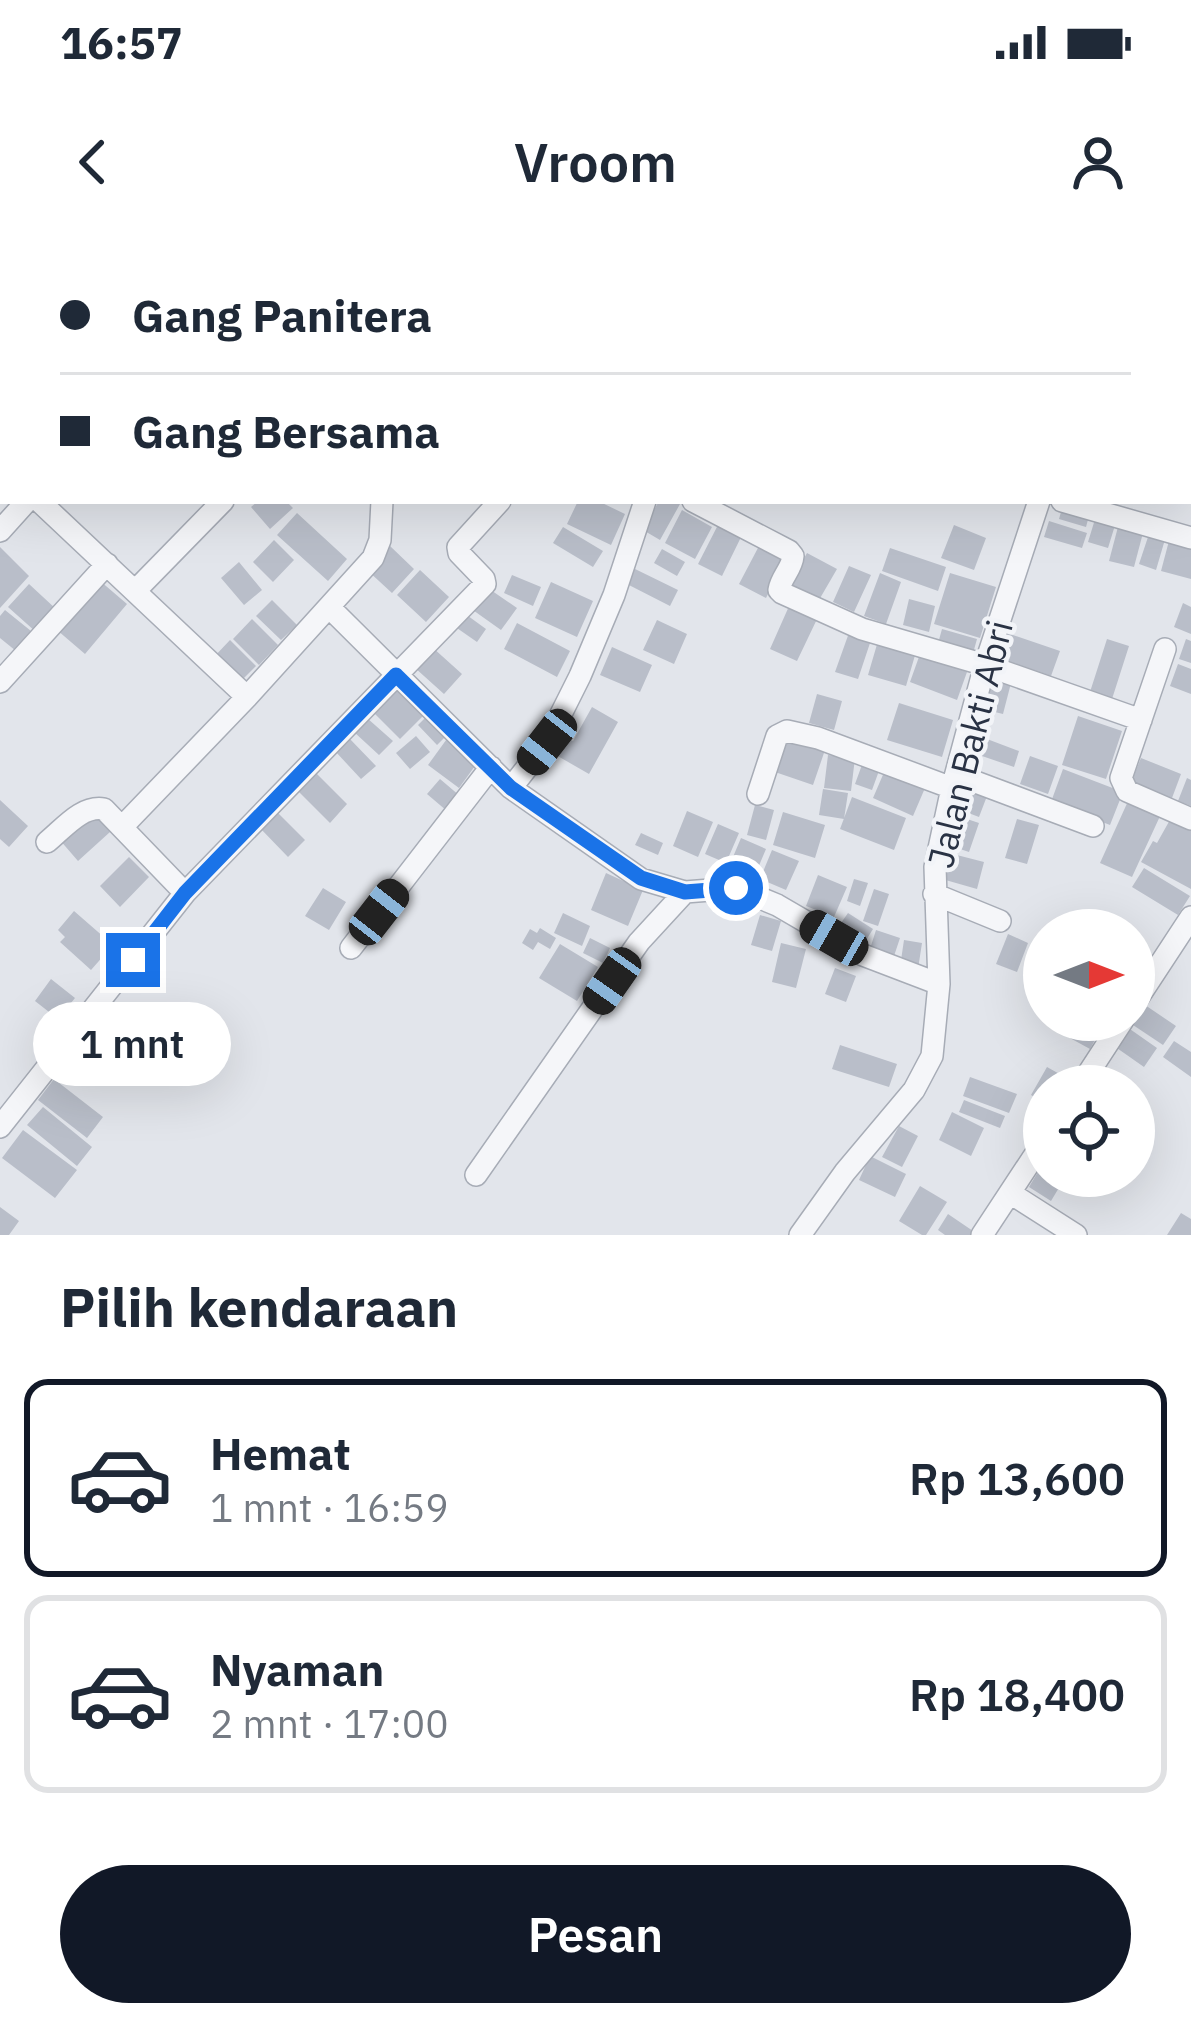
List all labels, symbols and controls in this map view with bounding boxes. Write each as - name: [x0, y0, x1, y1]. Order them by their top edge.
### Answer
- text: 16:57: [60, 13, 183, 71]
- text: Vroom: [514, 127, 677, 197]
- icon: back: [60, 129, 126, 195]
- icon: person: [1065, 129, 1131, 195]
- text: Gang Panitera: [132, 286, 432, 344]
- text: Gang Bersama: [132, 402, 440, 460]
- street label: Jalan Bakti Abri: [916, 615, 1023, 872]
- car: [511, 703, 583, 781]
- route start: [709, 861, 763, 915]
- car: [343, 873, 415, 951]
- car: [794, 904, 874, 972]
- north arrow: [1023, 909, 1155, 1041]
- map controls: [1023, 909, 1155, 1197]
- route end: [106, 933, 160, 987]
- car: [577, 941, 647, 1021]
- callout: 1 mnt: [34, 1002, 232, 1086]
- text: 1 mnt: [80, 1018, 184, 1069]
- button: locate: [1023, 1065, 1155, 1197]
- text: Pilih kendaraan: [60, 1272, 458, 1342]
- icon: car: [66, 1424, 174, 1532]
- text: Hemat: [210, 1424, 351, 1482]
- text: Rp 13,600: [909, 1449, 1125, 1507]
- text: 1 mnt · 16:59: [210, 1482, 449, 1533]
- icon: car: [66, 1640, 174, 1748]
- text: Nyaman: [210, 1640, 384, 1698]
- text: Rp 18,400: [909, 1665, 1125, 1723]
- text: 2 mnt · 17:00: [210, 1698, 449, 1749]
- button: Pesan: [60, 1865, 1131, 2003]

